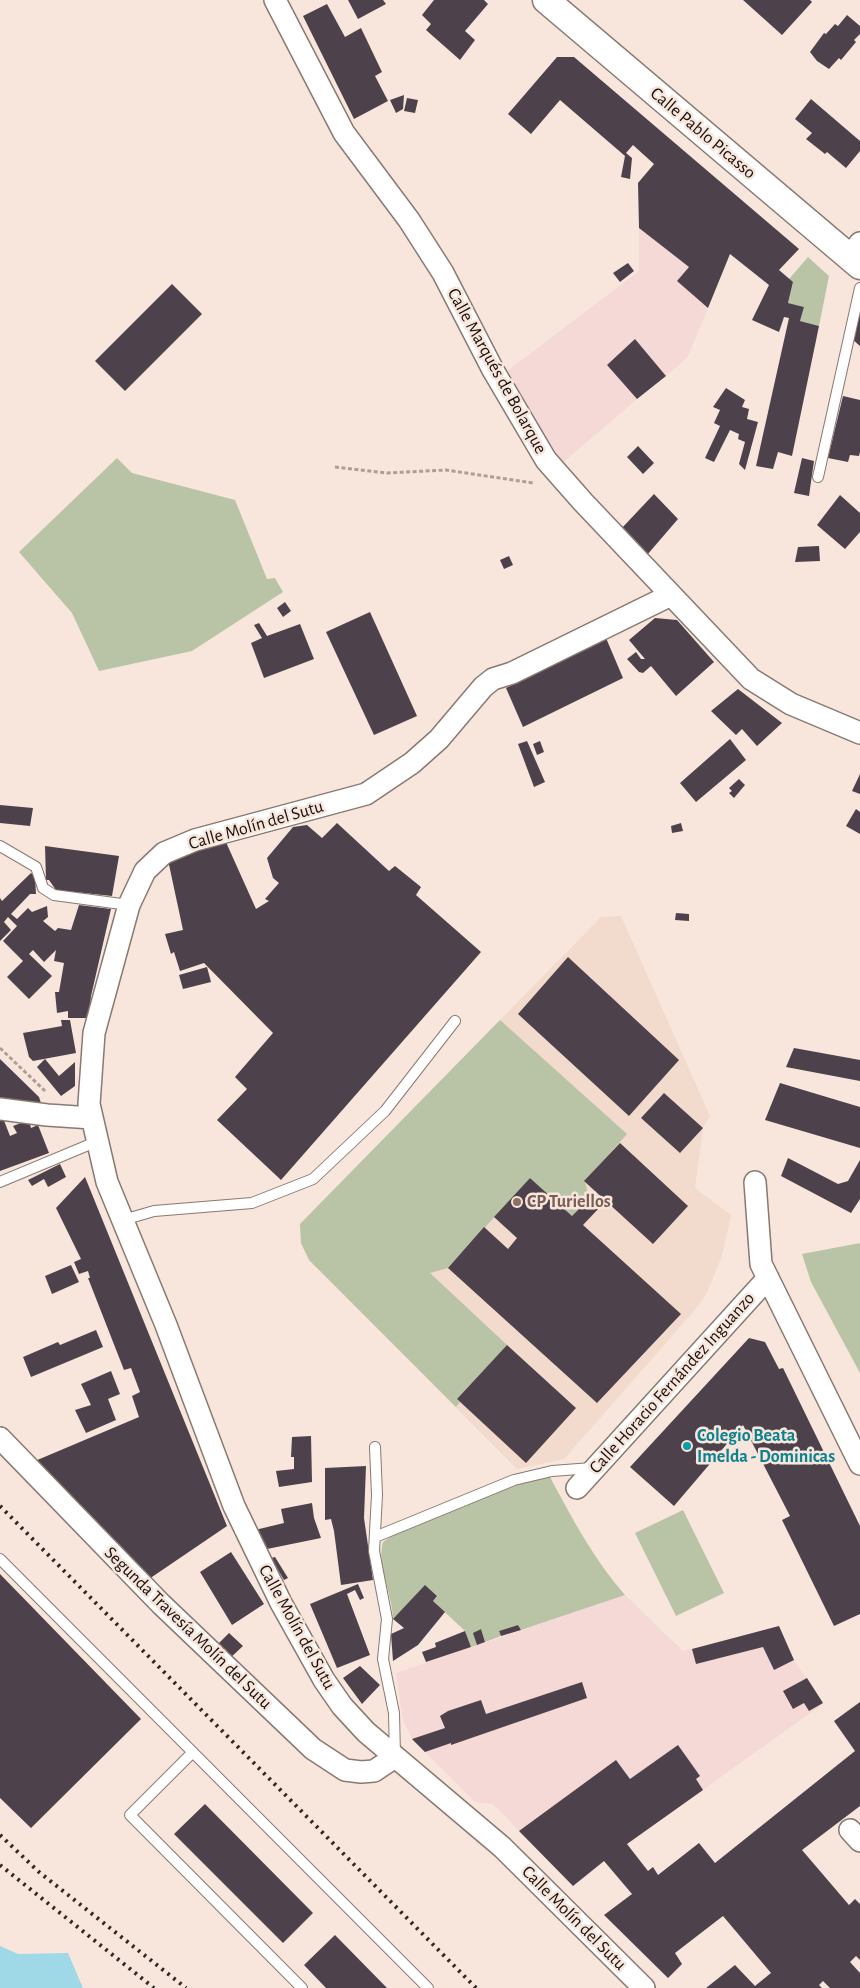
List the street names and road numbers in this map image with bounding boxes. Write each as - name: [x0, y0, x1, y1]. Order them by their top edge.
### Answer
- street label: Calle Pablo Picasso: [646, 82, 760, 184]
- street label: Calle Marqués de Bolarque: [442, 284, 552, 458]
- street label: Calle Molín del Sutu: [186, 795, 326, 855]
- street label: Calle Horacio Fernández Inguanzo: [585, 1288, 759, 1478]
- street label: Segunda Travesía Molín del Sutu: [100, 1542, 276, 1714]
- street label: Calle Molín del Sutu: [254, 1561, 340, 1693]
- street label: Calle Molín del Sutu: [517, 1861, 631, 1975]

